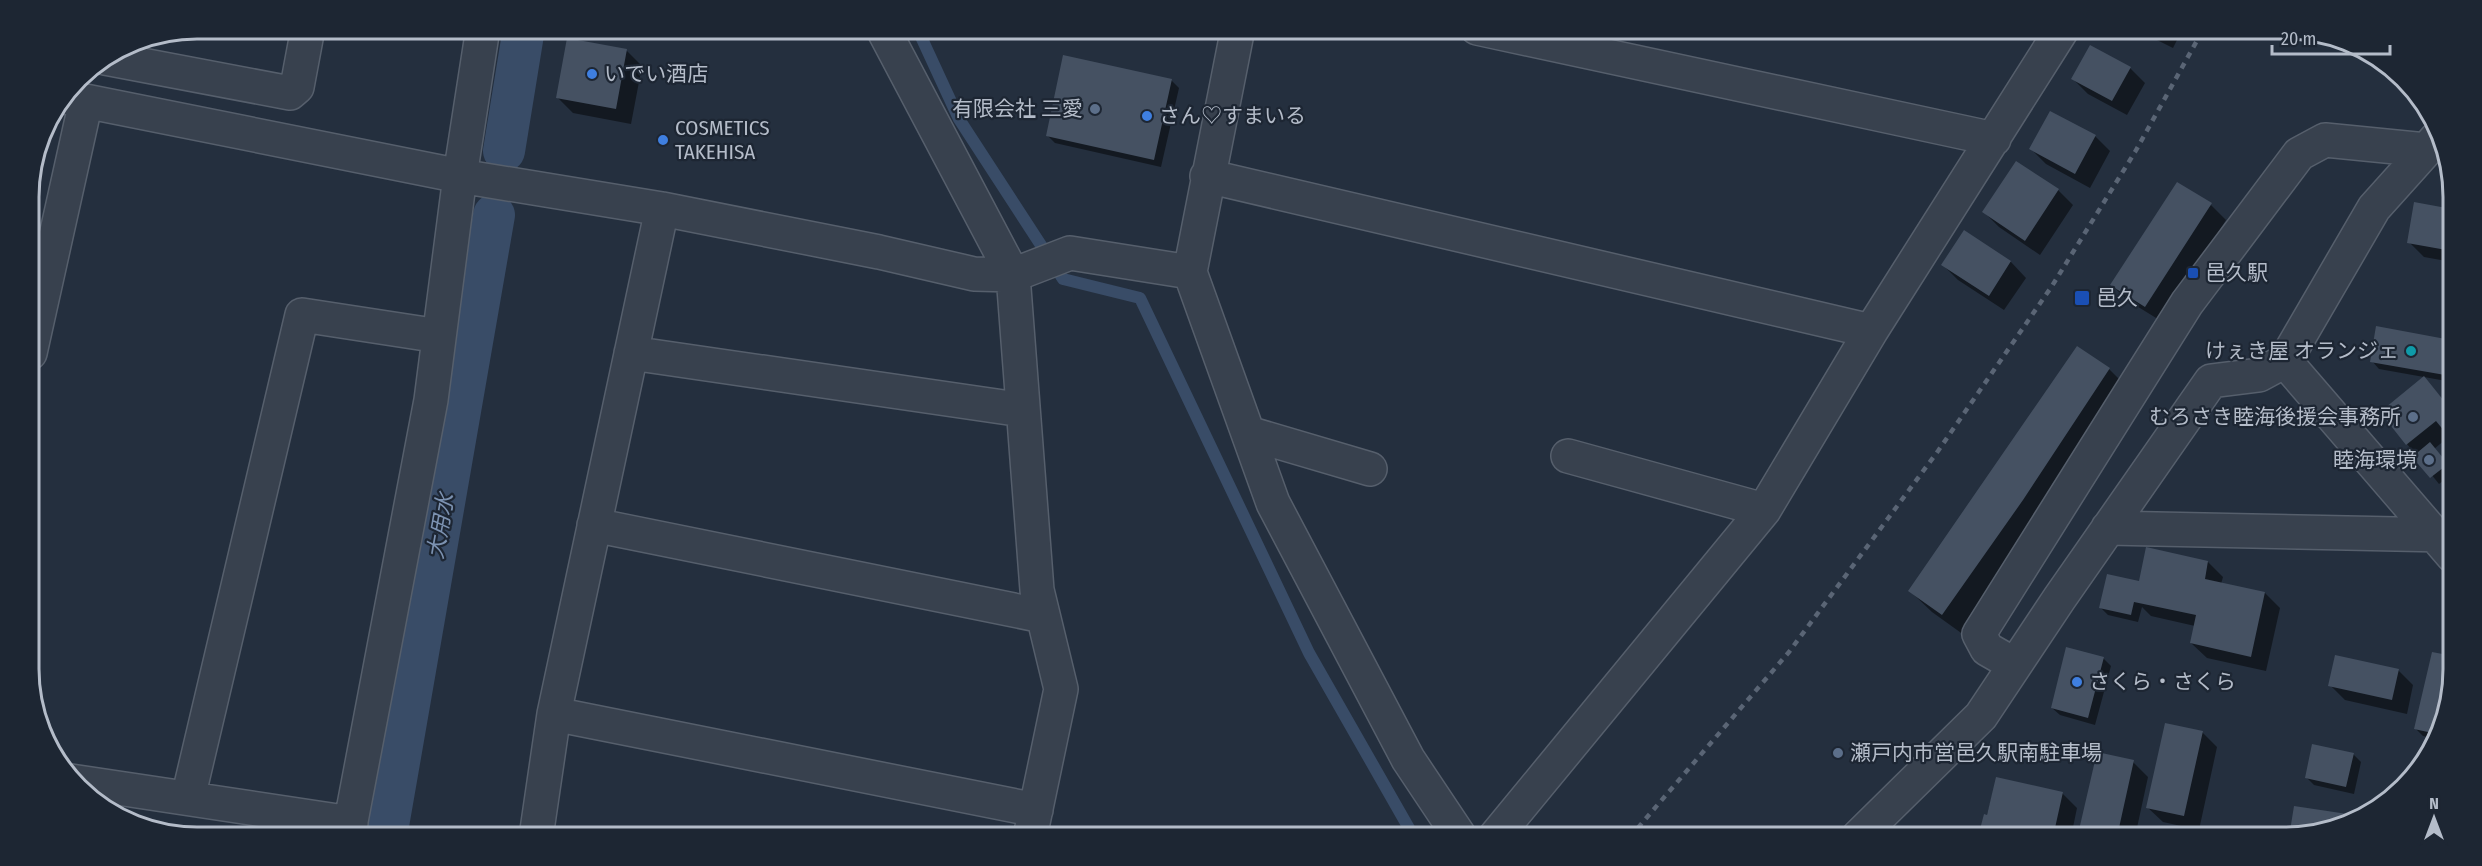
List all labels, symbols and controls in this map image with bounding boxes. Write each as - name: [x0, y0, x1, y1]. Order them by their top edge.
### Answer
- scale bar: [2272, 18, 2390, 56]
- text: 20 m: [2281, 28, 2316, 50]
- place label: いでい酒店: [604, 61, 708, 87]
- marker: いでい酒店: [585, 67, 599, 81]
- place label: 有限会社 三愛: [952, 96, 1083, 122]
- marker: 有限会社 三愛: [1088, 102, 1102, 116]
- place label: さん♡すまいる: [1159, 103, 1306, 129]
- marker: さん♡すまいる: [1140, 109, 1154, 123]
- place label: COSMETICS TAKEHISA: [675, 115, 770, 165]
- marker: COSMETICS TAKEHISA: [656, 133, 670, 147]
- place label: 邑久駅: [2205, 260, 2268, 286]
- marker: 邑久駅: [2186, 266, 2200, 280]
- place label: 邑久: [2096, 285, 2138, 311]
- marker: 邑久: [2073, 289, 2091, 307]
- place label: けぇき屋 オランジェ: [2205, 338, 2399, 364]
- marker: けぇき屋 オランジェ: [2404, 344, 2418, 358]
- place label: むろさき睦海後援会事務所: [2149, 404, 2401, 430]
- marker: むろさき睦海後援会事務所: [2406, 410, 2420, 424]
- place label: 睦海環境: [2333, 447, 2417, 473]
- marker: 睦海環境: [2422, 453, 2436, 467]
- water label: 大用水: [421, 489, 460, 561]
- place label: さくら・さくら: [2089, 669, 2236, 695]
- marker: さくら・さくら: [2070, 675, 2084, 689]
- place label: 瀬戸内市営邑久駅南駐車場: [1850, 740, 2102, 766]
- marker: 瀬戸内市営邑久駅南駐車場: [1831, 746, 1845, 760]
- north arrow: [2404, 788, 2464, 848]
- text: N: [2429, 794, 2439, 813]

